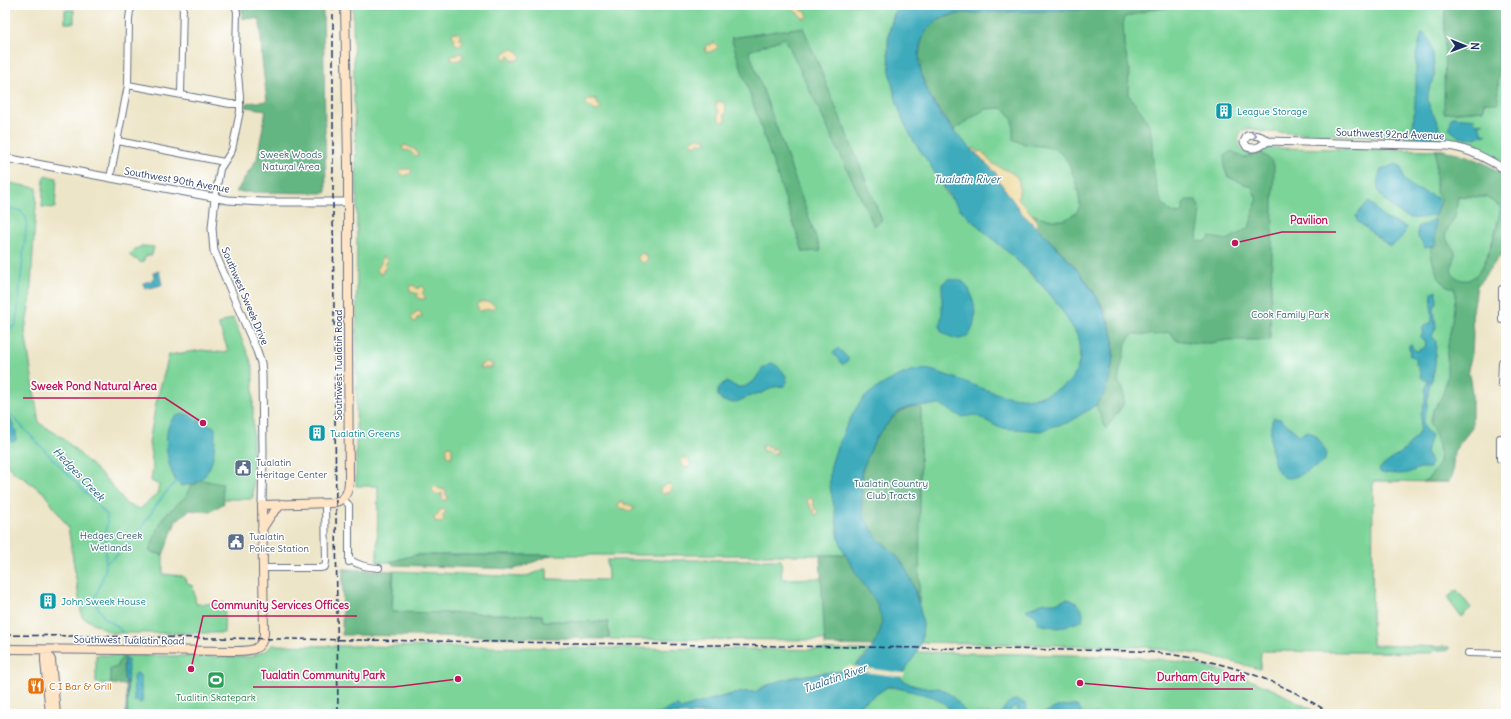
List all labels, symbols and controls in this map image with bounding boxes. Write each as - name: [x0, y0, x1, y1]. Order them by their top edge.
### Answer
- north arrow: [1445, 26, 1485, 66]
- text: N: [1468, 42, 1482, 50]
- building icon: League Storage: [1214, 101, 1234, 121]
- place label: League Storage: [1237, 105, 1307, 118]
- street label: Southwest 92nd Avenue: [1336, 126, 1444, 142]
- one-way arrow: [1251, 132, 1257, 140]
- park label: Sweek Woods Natural Area: [260, 148, 322, 173]
- street label: Southwest 90th Avenue: [123, 164, 231, 196]
- water label: Tualatin River: [934, 172, 1002, 186]
- callout: Pavilion: [1282, 209, 1336, 232]
- text: Pavilion: [1290, 213, 1329, 227]
- street label: Southwest Sweek Drive: [219, 245, 271, 347]
- park label: Cook Family Park: [1251, 308, 1329, 321]
- street label: Southwest Tualatin Road: [332, 309, 345, 420]
- callout: Sweek Pond Natural Area: [23, 375, 165, 398]
- text: Sweek Pond Natural Area: [31, 379, 158, 393]
- building icon: Tualatin Greens: [307, 423, 327, 443]
- place label: Tualatin Greens: [330, 427, 400, 440]
- water label: Hedges Creek: [50, 444, 109, 505]
- place label: Tualatin Heritage Center: [256, 456, 327, 481]
- public building icon: Tualatin Heritage Center: [233, 458, 253, 478]
- park label: Tualatin Country Club Tracts: [854, 477, 928, 502]
- park label: Hedges Creek Wetlands: [80, 529, 142, 554]
- place label: Tualatin Police Station: [249, 530, 309, 555]
- public building icon: Tualatin Police Station: [226, 532, 246, 552]
- building icon: John Sweek House: [38, 591, 58, 611]
- callout: Community Services Offices: [203, 593, 357, 616]
- place label: John Sweek House: [61, 595, 146, 608]
- text: Community Services Offices: [211, 598, 349, 613]
- street label: Southwest Tualatin Road: [73, 633, 185, 647]
- water label: Tualatin River: [801, 660, 870, 695]
- callout: Tualatin Community Park: [253, 664, 393, 687]
- callout: Durham City Park: [1149, 666, 1253, 689]
- text: Tualatin Community Park: [261, 668, 386, 683]
- sports icon: Tualitin Skatepark: [206, 670, 226, 690]
- text: Durham City Park: [1157, 670, 1246, 685]
- restaurant icon: C I Bar & Grill: [26, 676, 46, 696]
- place label: C I Bar & Grill: [49, 680, 111, 693]
- place label: Tualitin Skatepark: [176, 691, 256, 704]

